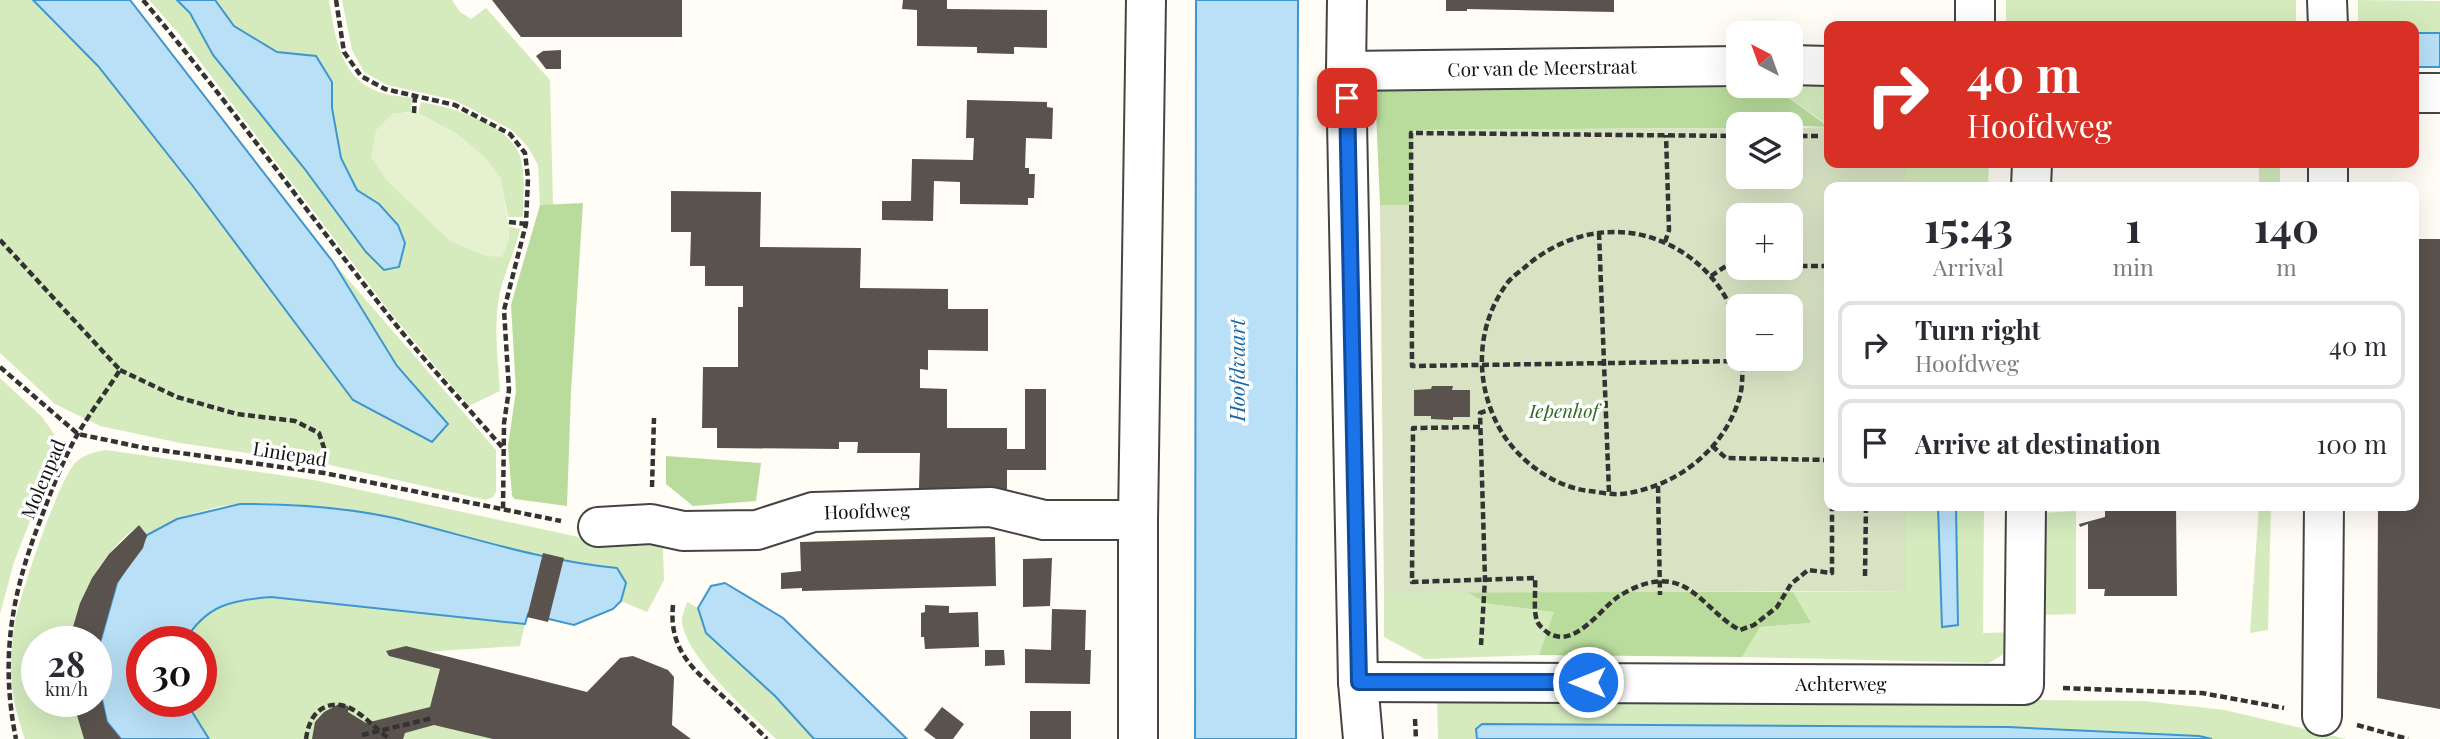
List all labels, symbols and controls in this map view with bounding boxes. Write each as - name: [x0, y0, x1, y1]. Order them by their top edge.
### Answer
- north arrow: [1726, 21, 1802, 98]
- map controls: [1726, 21, 1803, 371]
- text: 40 m: [1967, 40, 2080, 105]
- icon: right: [1852, 49, 1943, 140]
- street label: Cor van de Meerstraat: [1447, 52, 1637, 82]
- pin: [1317, 68, 1377, 128]
- icon: arrive: [1328, 79, 1366, 117]
- text: Hoofdweg: [1967, 103, 2112, 146]
- button: layers: [1726, 112, 1803, 189]
- text: 15:43: [1924, 198, 2013, 254]
- text: 1: [2125, 198, 2141, 254]
- text: 140: [2254, 198, 2319, 254]
- button: +: [1726, 203, 1803, 280]
- text: Arrival: [1933, 251, 2004, 282]
- text: min: [2113, 251, 2154, 282]
- text: m: [2276, 251, 2297, 282]
- button: −: [1726, 294, 1803, 371]
- text: Turn right: [1915, 312, 2041, 347]
- water label: Hoofdvaart: [1222, 318, 1250, 423]
- icon: right: [1856, 326, 1894, 364]
- text: 40 m: [2329, 328, 2387, 363]
- text: Hoofdweg: [1915, 347, 2019, 378]
- park label: Iepenhof: [1528, 397, 1603, 423]
- icon: arrive: [1856, 424, 1894, 462]
- text: Arrive at destination: [1915, 426, 2161, 461]
- text: 100 m: [2317, 426, 2387, 461]
- street label: Liniepad: [251, 434, 329, 472]
- street label: Molenpad: [14, 435, 70, 522]
- street label: Hoofdweg: [824, 496, 910, 524]
- speed limit sign: 30: [126, 626, 217, 717]
- text: 28: [48, 639, 85, 686]
- position arrow: [1551, 645, 1625, 719]
- street label: Achterweg: [1794, 670, 1887, 696]
- text: km/h: [45, 677, 88, 701]

